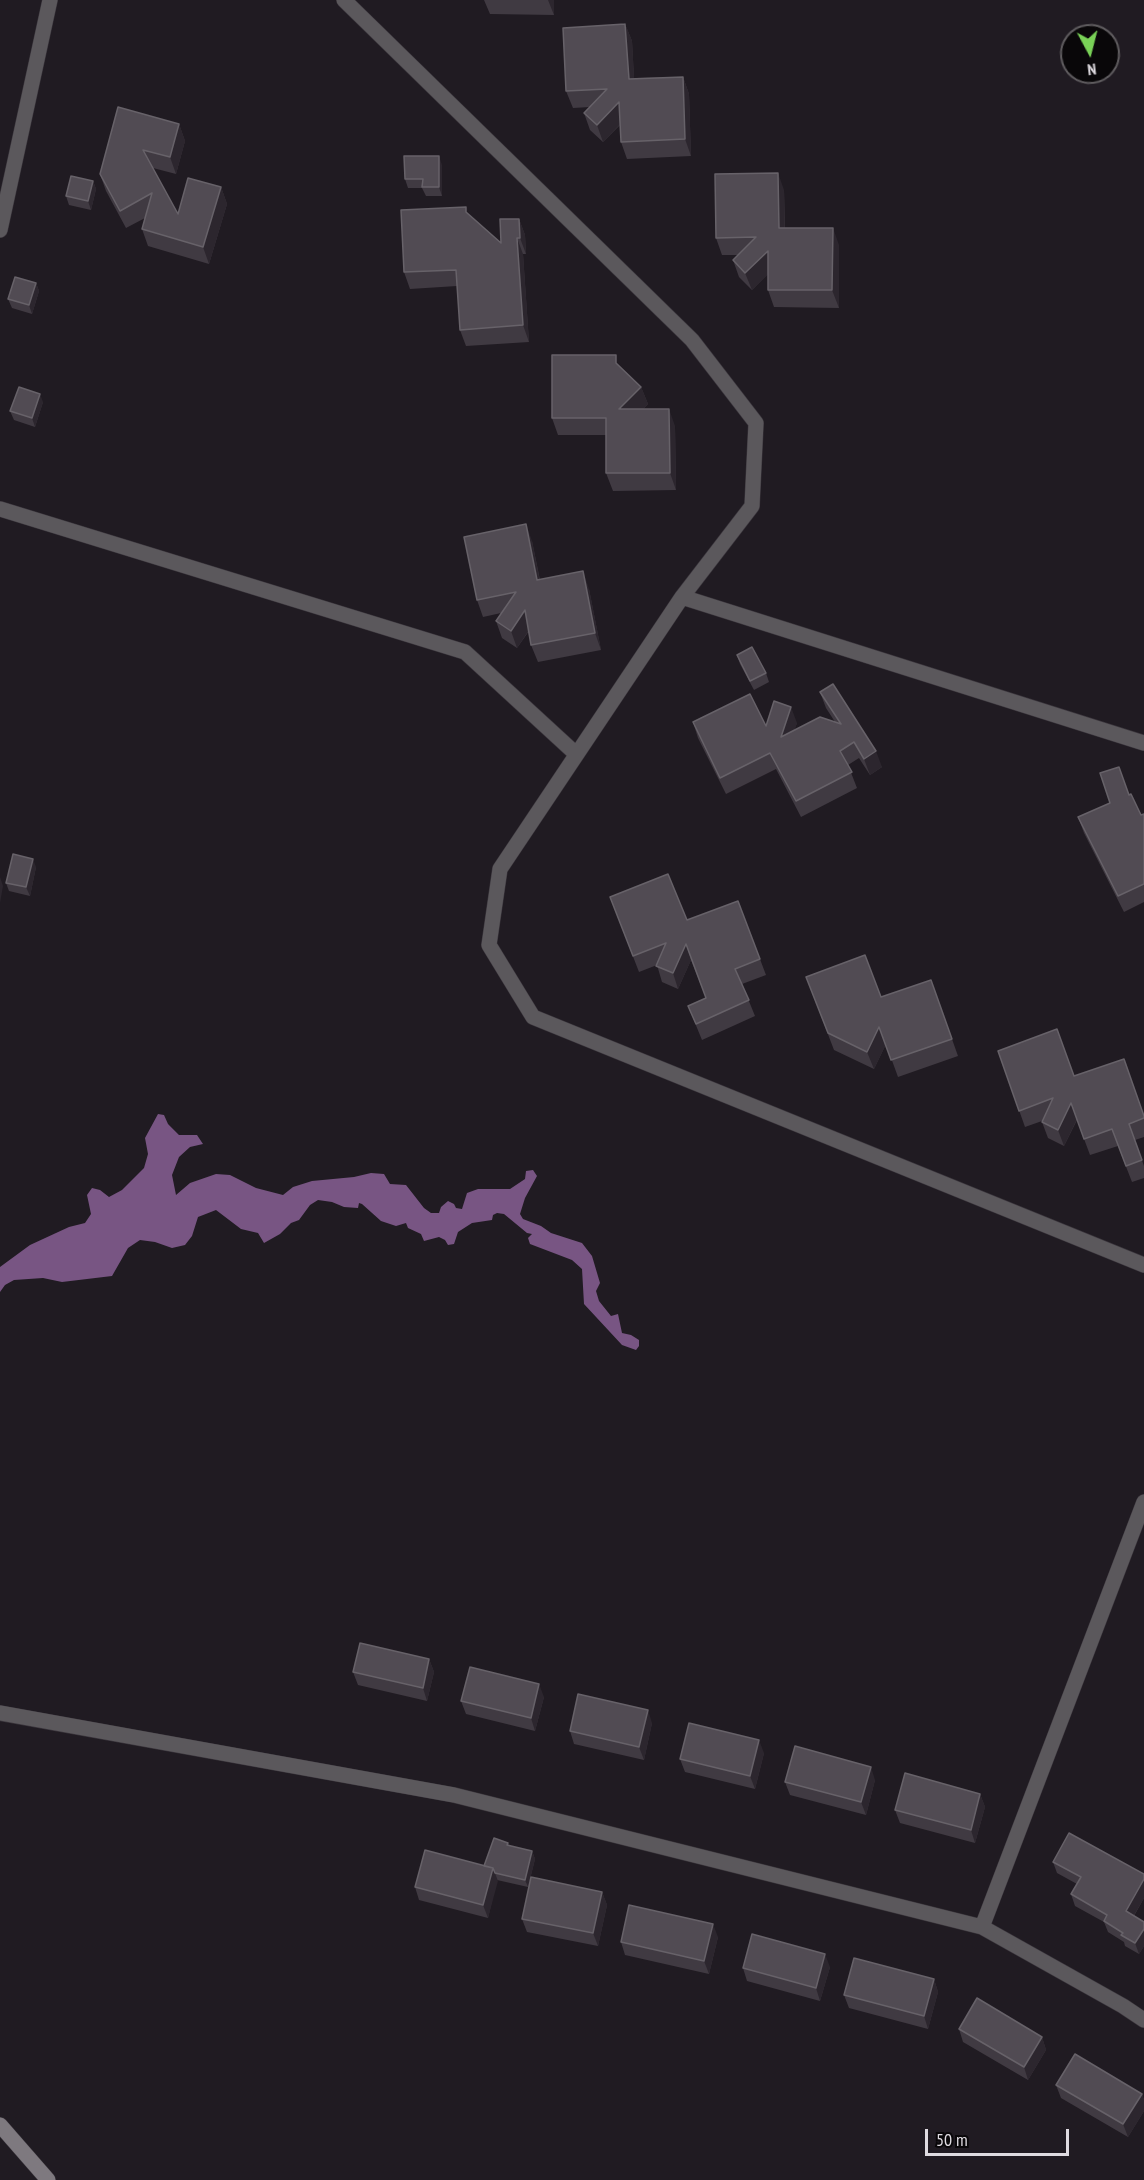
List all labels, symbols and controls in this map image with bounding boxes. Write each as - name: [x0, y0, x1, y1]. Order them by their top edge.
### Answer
- north arrow: [1060, 24, 1120, 84]
- text: N: [1086, 59, 1097, 80]
- scale bar: [928, 2117, 1072, 2155]
- text: 50 m: [936, 2128, 968, 2151]

